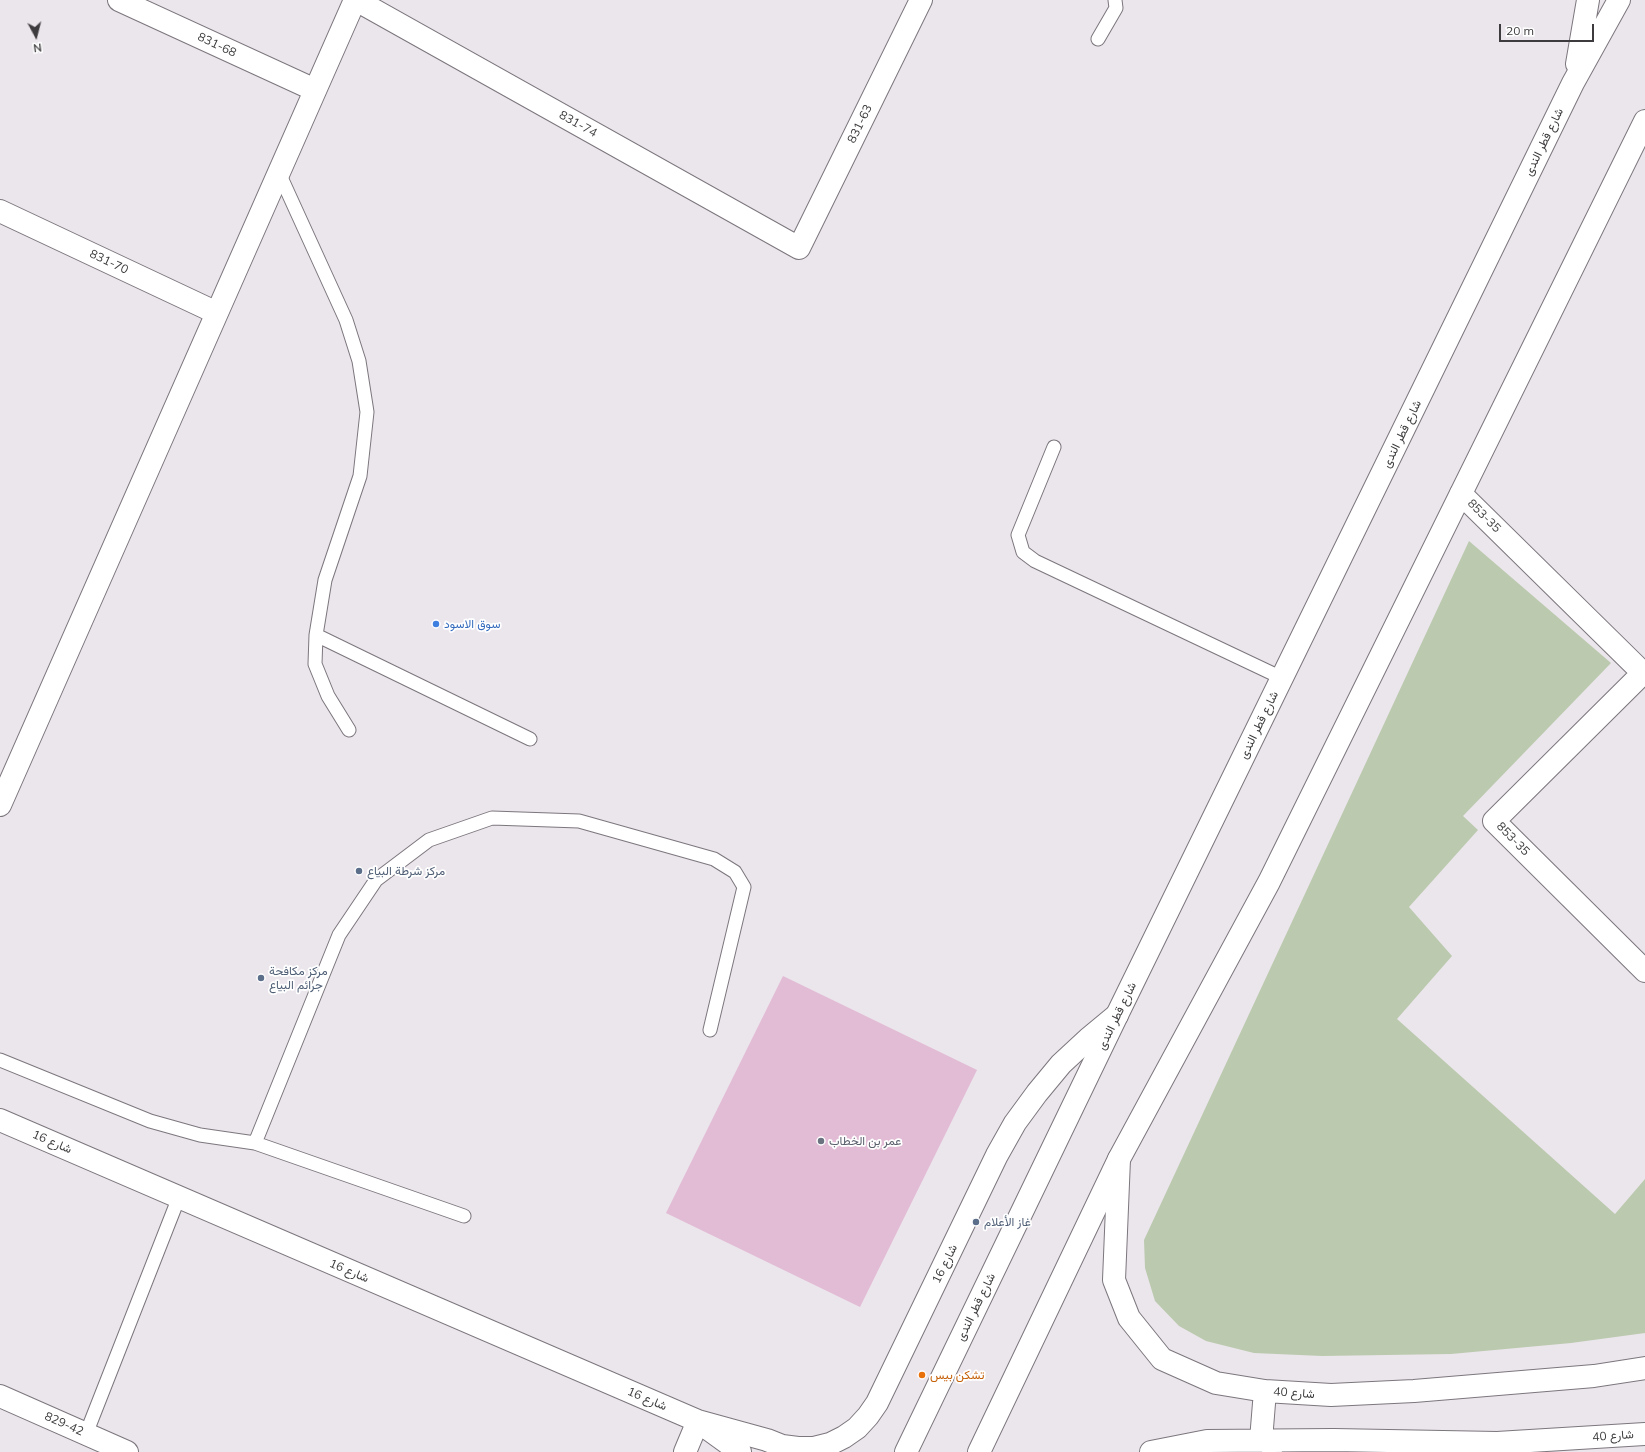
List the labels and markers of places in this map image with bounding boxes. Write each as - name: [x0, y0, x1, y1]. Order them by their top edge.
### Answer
- place label: سوق الاسود: [444, 617, 500, 631]
- marker: سوق الاسود: [431, 619, 441, 629]
- place label: مركز شرطة البياع: [367, 864, 445, 878]
- marker: مركز شرطة البياع: [354, 866, 364, 876]
- place label: مركز مكافحة جرائم البياع: [269, 964, 328, 992]
- marker: مركز مكافحة جرائم البياع: [256, 973, 266, 983]
- place label: عمر بن الخطاب: [829, 1134, 901, 1148]
- marker: عمر بن الخطاب: [816, 1136, 826, 1146]
- place label: غاز الأعلام: [984, 1215, 1031, 1229]
- marker: غاز الأعلام: [971, 1217, 981, 1227]
- place label: تشكن بيس: [930, 1368, 984, 1382]
- marker: تشكن بيس: [917, 1370, 927, 1380]

